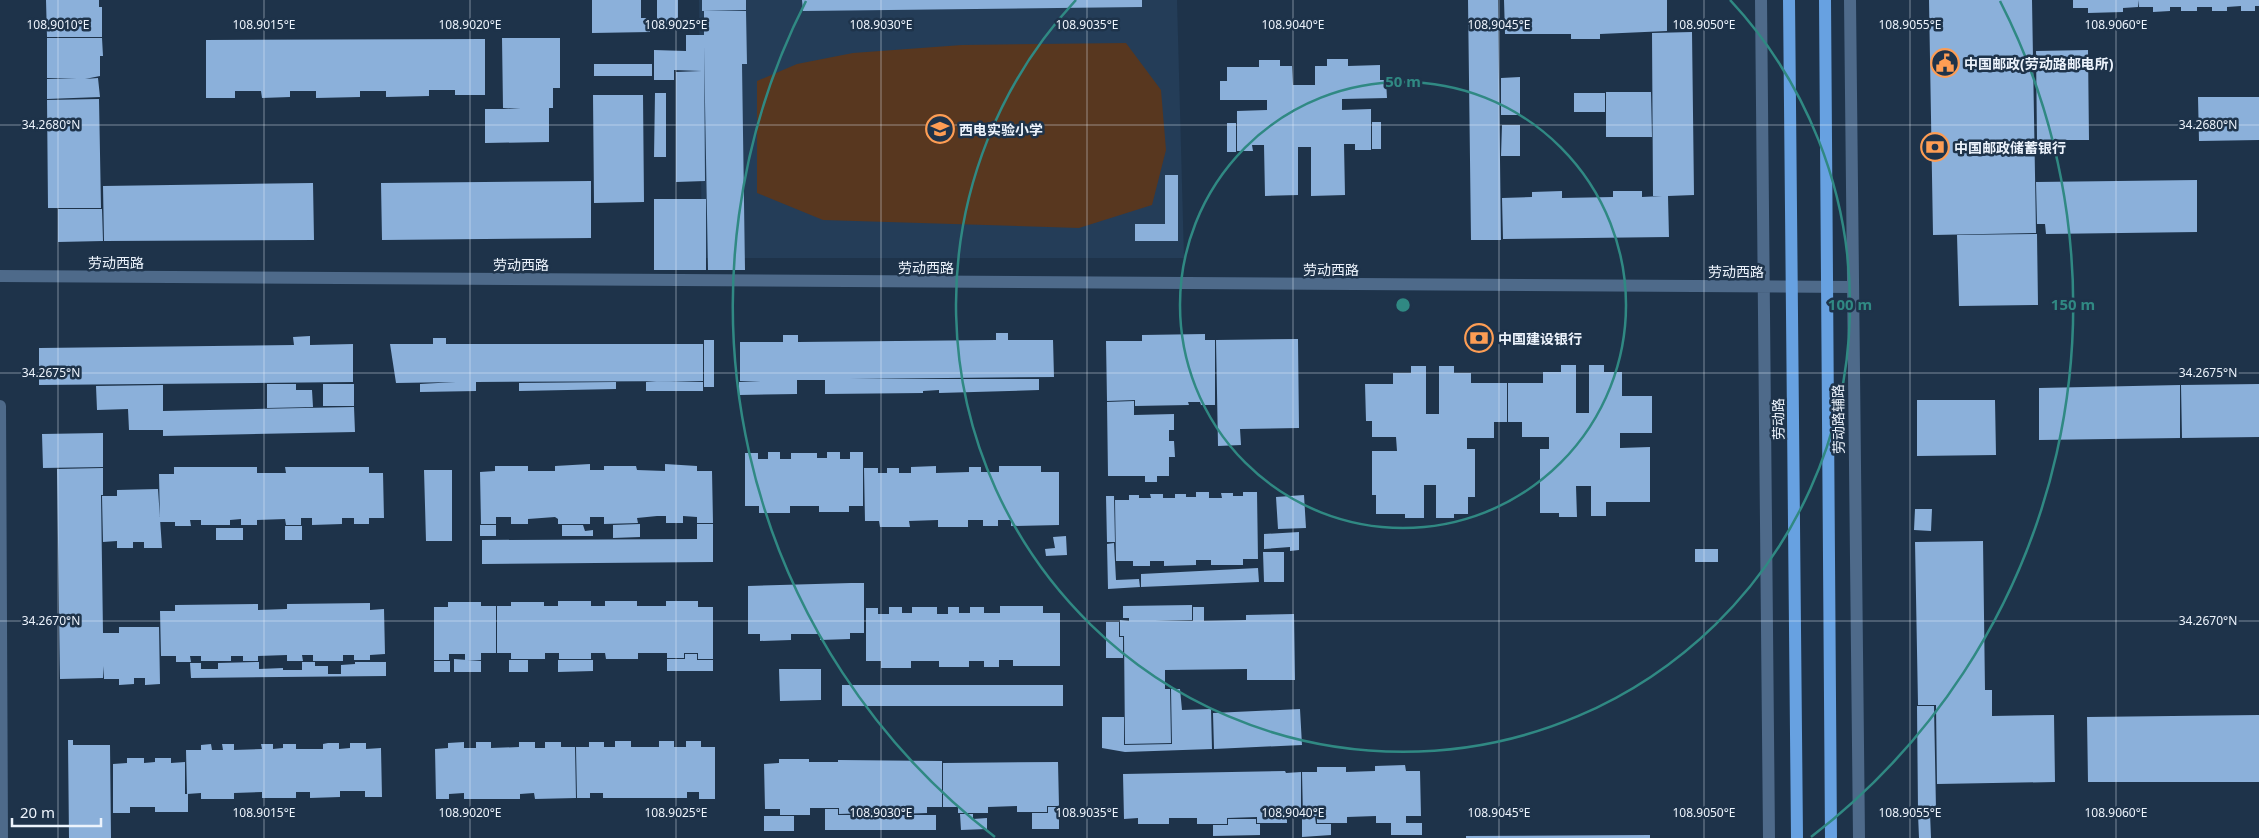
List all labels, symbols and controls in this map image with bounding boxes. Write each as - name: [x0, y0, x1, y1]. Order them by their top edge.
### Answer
- text: 108.9010°E: [26, 16, 90, 33]
- text: 108.9015°E: [232, 16, 296, 33]
- text: 108.9020°E: [438, 16, 502, 33]
- text: 108.9025°E: [644, 16, 708, 33]
- text: 108.9030°E: [849, 16, 913, 33]
- text: 108.9035°E: [1055, 16, 1119, 33]
- text: 108.9040°E: [1261, 16, 1325, 33]
- text: 108.9045°E: [1467, 16, 1531, 33]
- text: 108.9050°E: [1672, 16, 1736, 33]
- text: 108.9055°E: [1878, 16, 1942, 33]
- text: 108.9060°E: [2084, 16, 2148, 33]
- public building icon: 中国邮政(劳动路邮电所): [1930, 48, 1960, 78]
- place label: 中国邮政(劳动路邮电所): [1964, 54, 2114, 73]
- text: 50 m: [1385, 71, 1421, 91]
- school or university icon: 西电实验小学: [925, 114, 955, 144]
- text: 34.2680°N: [22, 116, 80, 133]
- text: 34.2680°N: [2179, 116, 2237, 133]
- place label: 西电实验小学: [959, 120, 1043, 139]
- bank icon: 中国邮政储蓄银行: [1920, 132, 1950, 162]
- place label: 中国邮政储蓄银行: [1954, 138, 2066, 157]
- street label: 劳动西路: [88, 253, 144, 272]
- street label: 劳动西路: [493, 255, 549, 274]
- street label: 劳动西路: [898, 258, 954, 277]
- street label: 劳动西路: [1303, 260, 1359, 279]
- street label: 劳动西路: [1708, 262, 1764, 281]
- text: 100 m: [1828, 294, 1872, 314]
- text: 150 m: [2051, 294, 2095, 314]
- centre of rings: [1394, 296, 1412, 314]
- bank icon: 中国建设银行: [1464, 323, 1494, 353]
- place label: 中国建设银行: [1498, 329, 1582, 348]
- text: 34.2675°N: [22, 364, 80, 381]
- text: 34.2675°N: [2179, 364, 2237, 381]
- street label: 劳动路辅路: [1828, 384, 1848, 454]
- street label: 劳动路: [1768, 398, 1788, 440]
- text: 34.2670°N: [22, 612, 80, 629]
- text: 34.2670°N: [2179, 612, 2237, 629]
- scale bar: [12, 796, 101, 828]
- text: 20 m: [20, 802, 55, 822]
- text: 108.9015°E: [232, 804, 296, 821]
- text: 108.9020°E: [438, 804, 502, 821]
- text: 108.9025°E: [644, 804, 708, 821]
- text: 108.9030°E: [849, 804, 913, 821]
- text: 108.9035°E: [1055, 804, 1119, 821]
- text: 108.9040°E: [1261, 804, 1325, 821]
- text: 108.9045°E: [1467, 804, 1531, 821]
- text: 108.9050°E: [1672, 804, 1736, 821]
- text: 108.9055°E: [1878, 804, 1942, 821]
- text: 108.9060°E: [2084, 804, 2148, 821]

